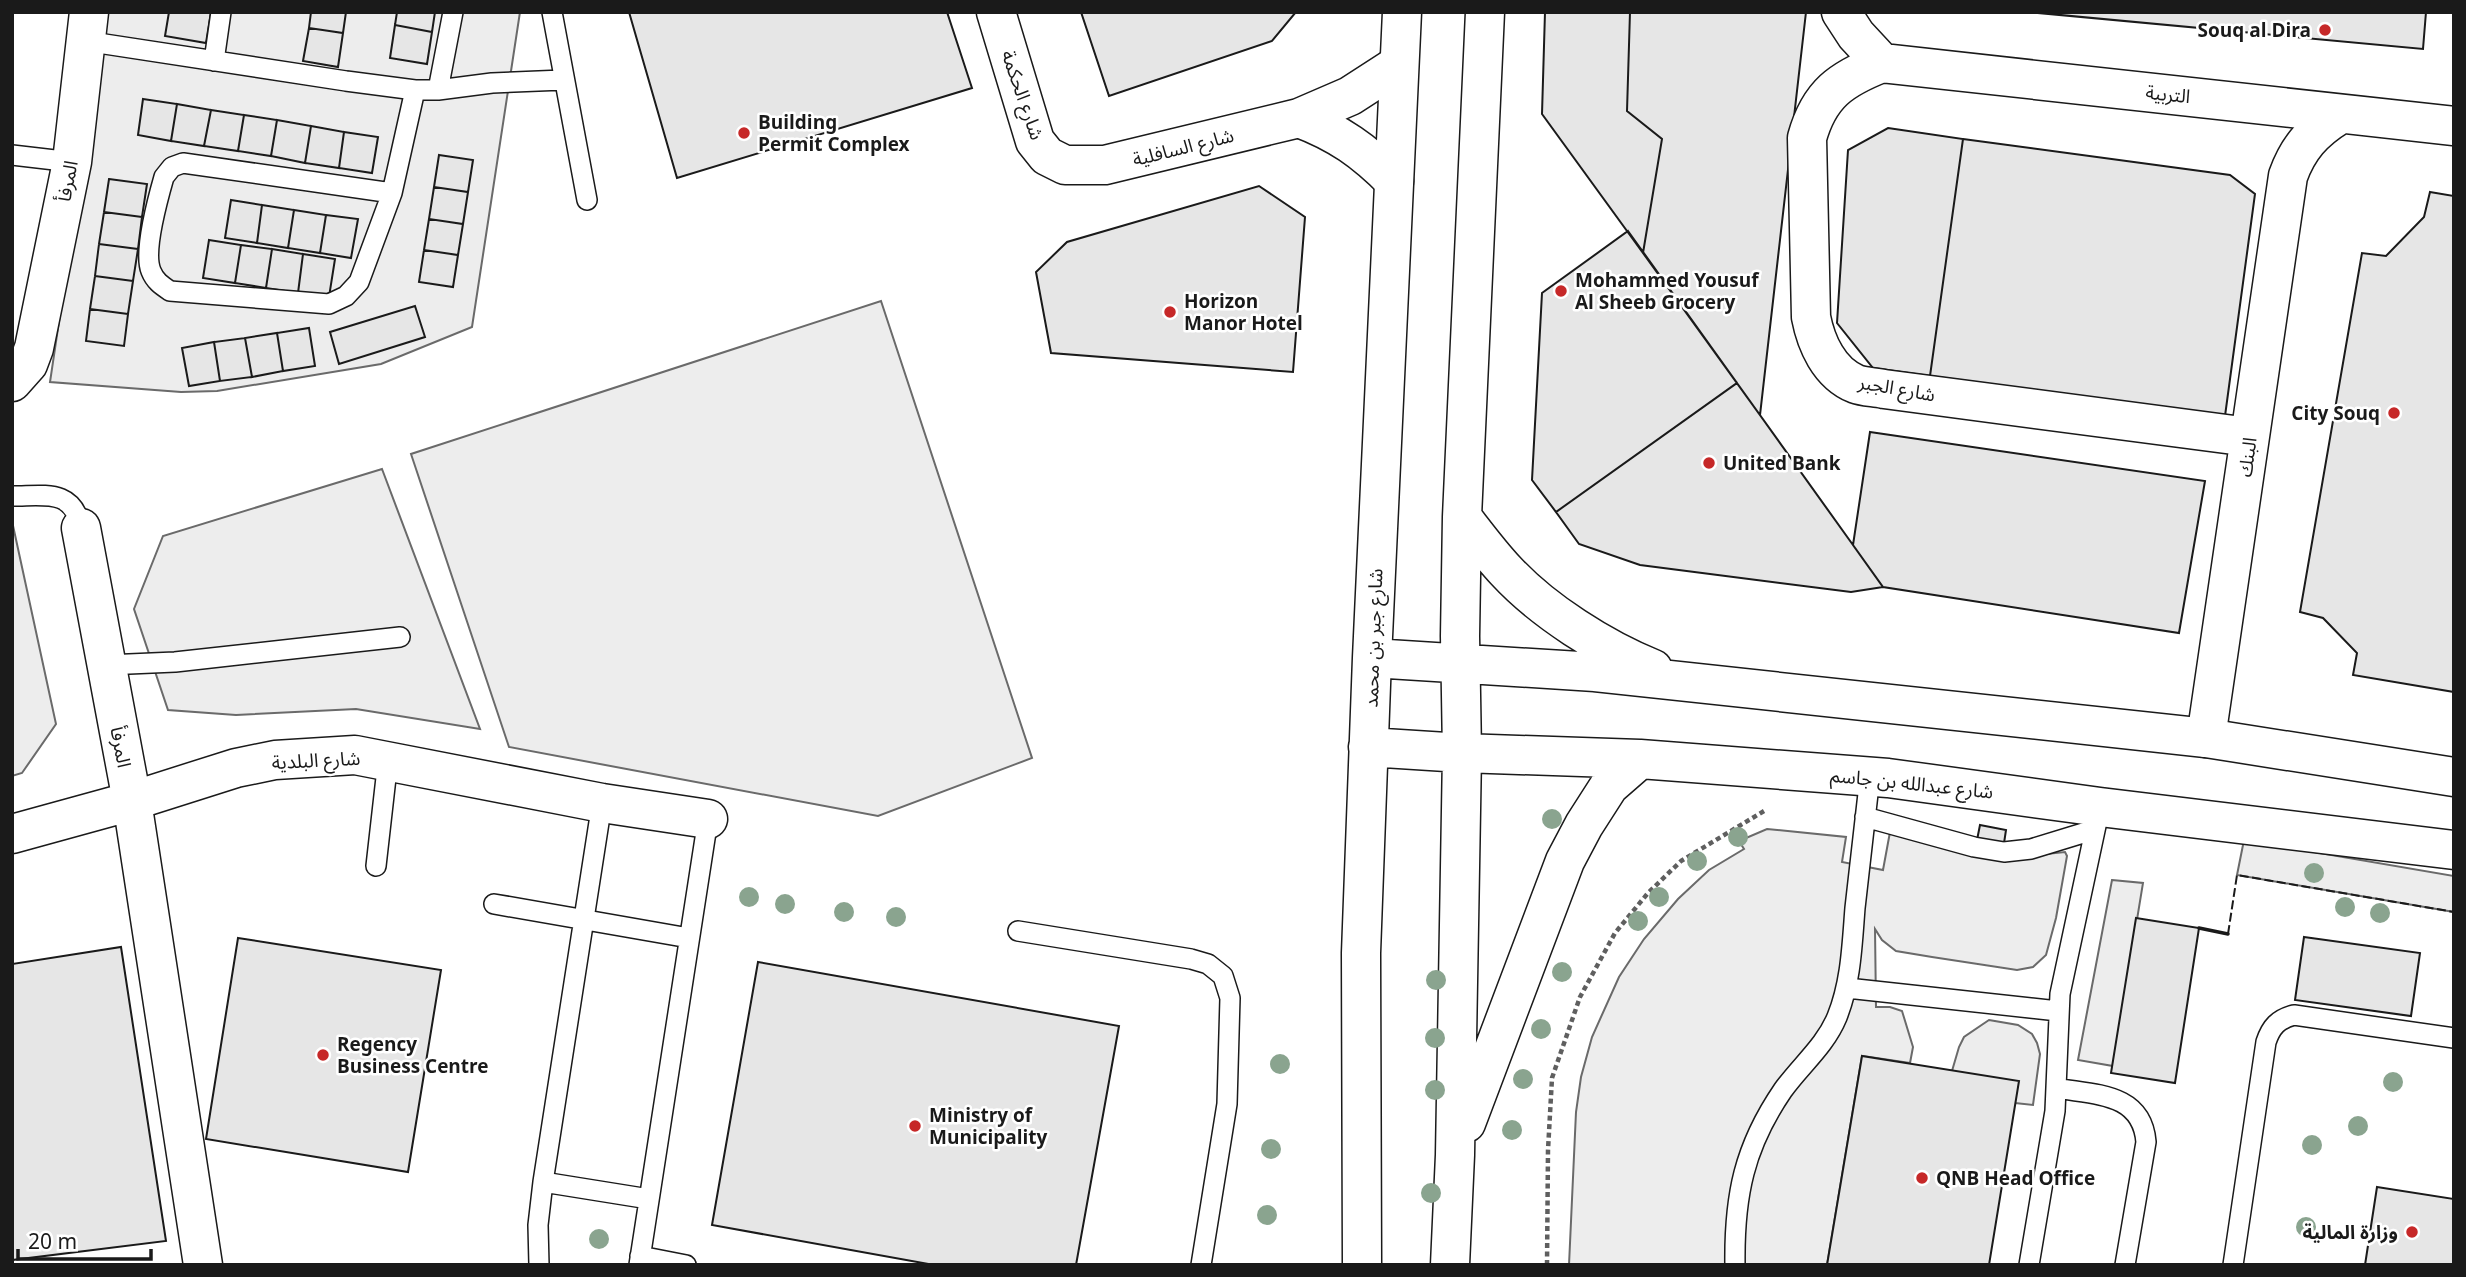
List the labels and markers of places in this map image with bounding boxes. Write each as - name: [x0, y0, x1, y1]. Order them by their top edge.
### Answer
- place label: Souq al Dira: [2198, 11, 2311, 51]
- marker: Souq al Dira: [2317, 22, 2333, 38]
- place label: Building Permit Complex: [758, 103, 910, 165]
- marker: Building Permit Complex: [736, 125, 752, 141]
- place label: Mohammed Yousuf Al Sheeb Grocery: [1575, 261, 1760, 323]
- place label: Horizon Manor Hotel: [1184, 282, 1303, 344]
- marker: Mohammed Yousuf Al Sheeb Grocery: [1553, 283, 1569, 299]
- marker: Horizon Manor Hotel: [1162, 304, 1178, 320]
- place label: City Souq: [2291, 394, 2380, 434]
- marker: City Souq: [2386, 405, 2402, 421]
- place label: United Bank: [1723, 444, 1841, 484]
- marker: United Bank: [1701, 455, 1717, 471]
- place label: Regency Business Centre: [337, 1025, 489, 1087]
- marker: Regency Business Centre: [315, 1047, 331, 1063]
- place label: Ministry of Municipality: [929, 1096, 1048, 1158]
- marker: Ministry of Municipality: [907, 1118, 923, 1134]
- place label: QNB Head Office: [1936, 1159, 2095, 1199]
- marker: QNB Head Office: [1914, 1170, 1930, 1186]
- place label: وزارة المالية: [2302, 1213, 2398, 1253]
- marker: وزارة المالية: [2404, 1224, 2420, 1240]

